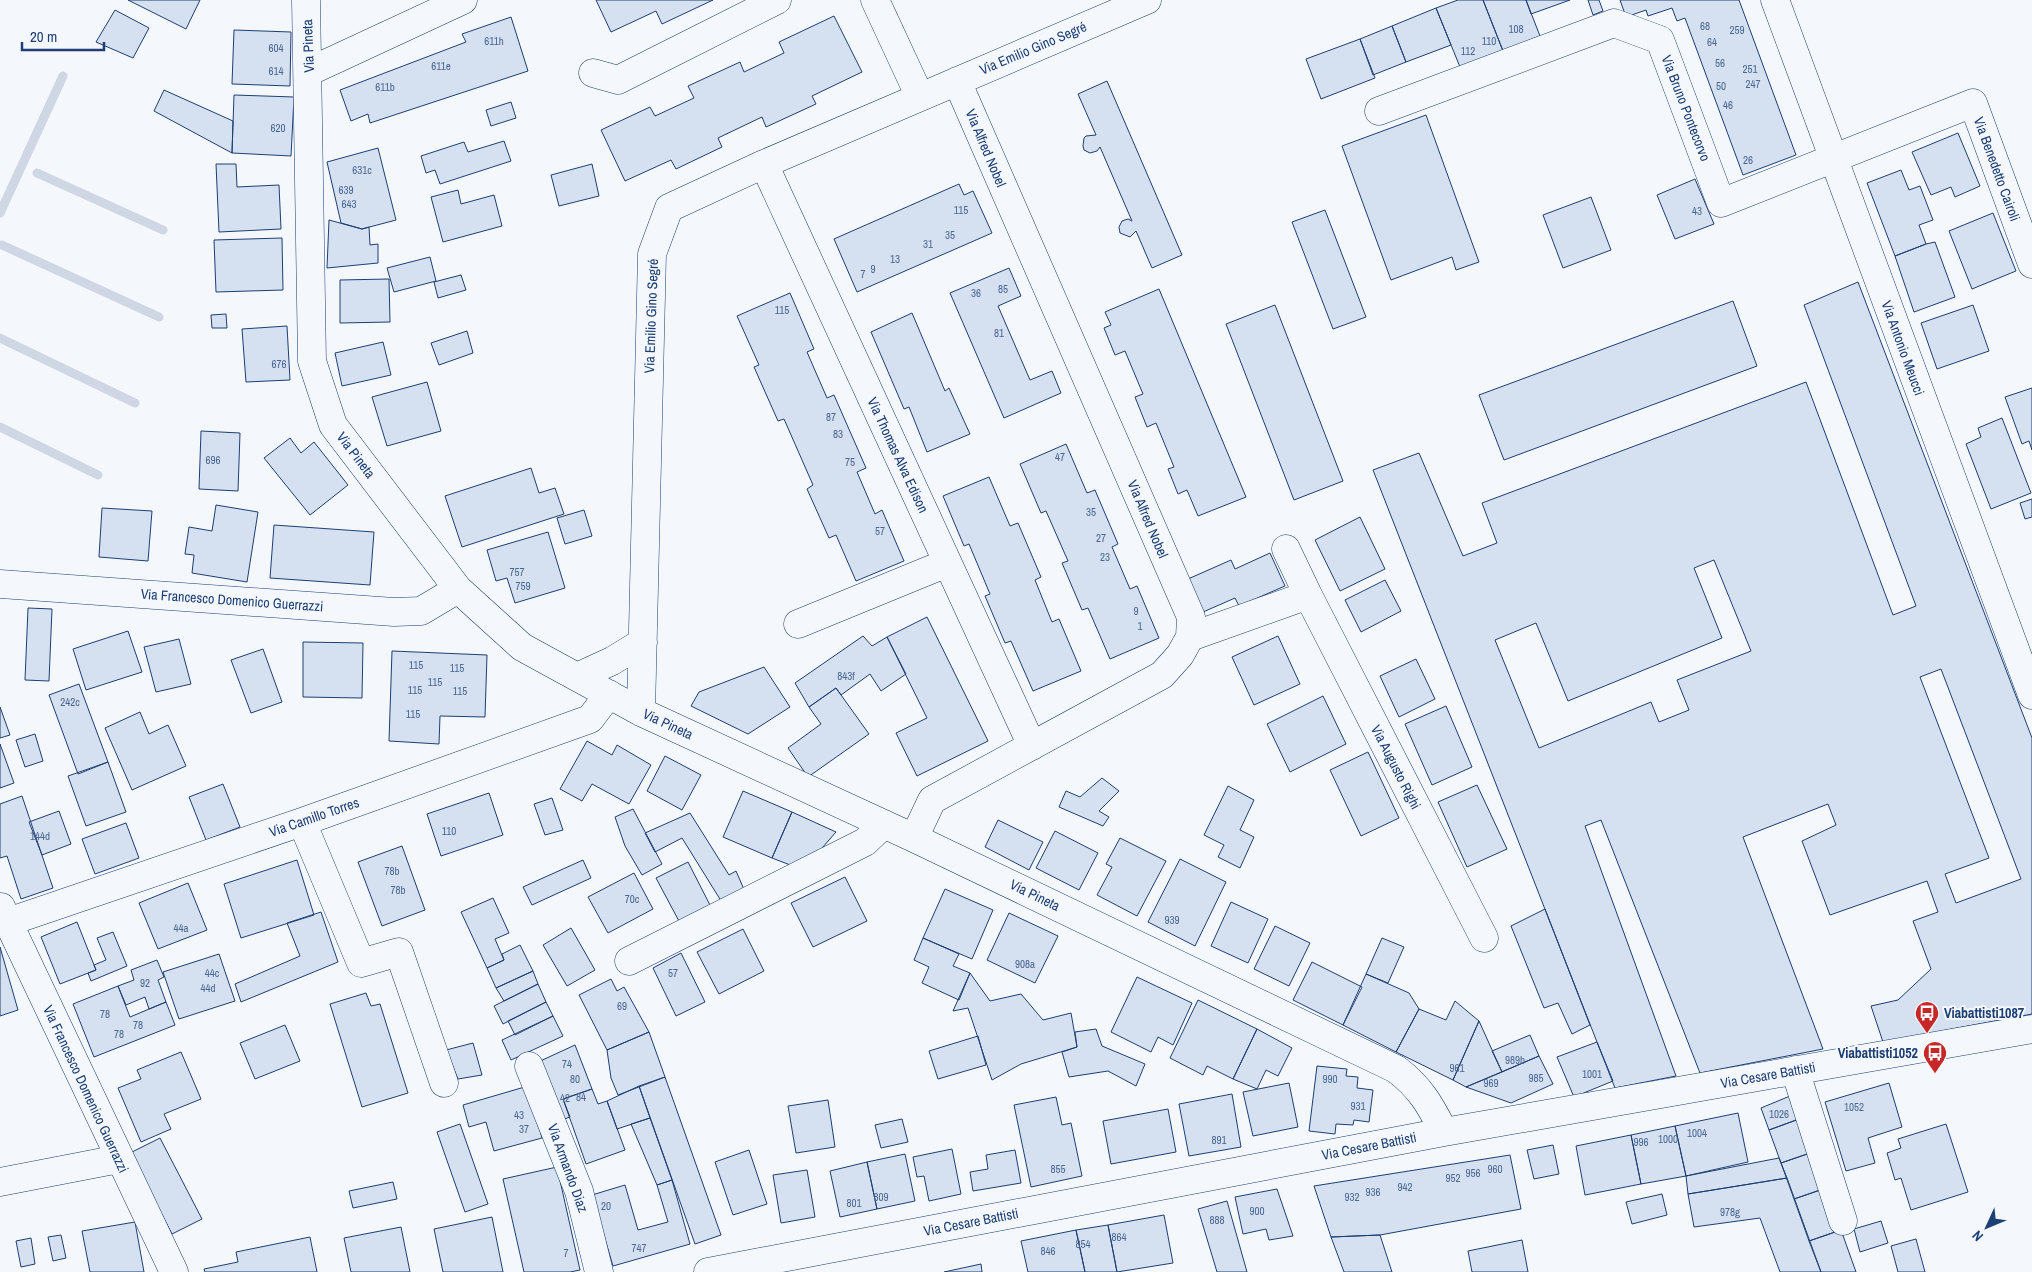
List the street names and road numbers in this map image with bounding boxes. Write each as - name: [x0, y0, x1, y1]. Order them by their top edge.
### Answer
- street label: Via Emilio Gino Segré: [977, 17, 1089, 79]
- street label: Via Pineta: [298, 18, 318, 73]
- street label: Via Bruno Pontecorvo: [1658, 52, 1714, 164]
- street label: Via Alfred Nobel: [962, 106, 1010, 190]
- street label: Via Benedetto Cairoli: [1970, 114, 2024, 224]
- street label: Via Emilio Gino Segré: [640, 258, 662, 374]
- street label: Via Antonio Meucci: [1878, 298, 1928, 398]
- street label: Via Thomas Alva Edison: [863, 394, 933, 516]
- street label: Via Pineta: [333, 428, 380, 482]
- street label: Via Alfred Nobel: [1124, 477, 1172, 561]
- street label: Via Francesco Domenico Guerrazzi: [140, 585, 324, 615]
- street label: Via Pineta: [640, 705, 697, 744]
- street label: Via Augusto Righi: [1367, 722, 1425, 812]
- street label: Via Camillo Torres: [267, 793, 362, 841]
- street label: Via Pineta: [1007, 875, 1064, 915]
- street label: Via Francesco Domenico Guerrazzi: [39, 1002, 133, 1176]
- street label: Via Cesare Battisti: [1719, 1058, 1817, 1092]
- street label: Via Armando Diaz: [544, 1121, 592, 1215]
- street label: Via Cesare Battisti: [1320, 1128, 1418, 1164]
- street label: Via Cesare Battisti: [922, 1204, 1020, 1240]

